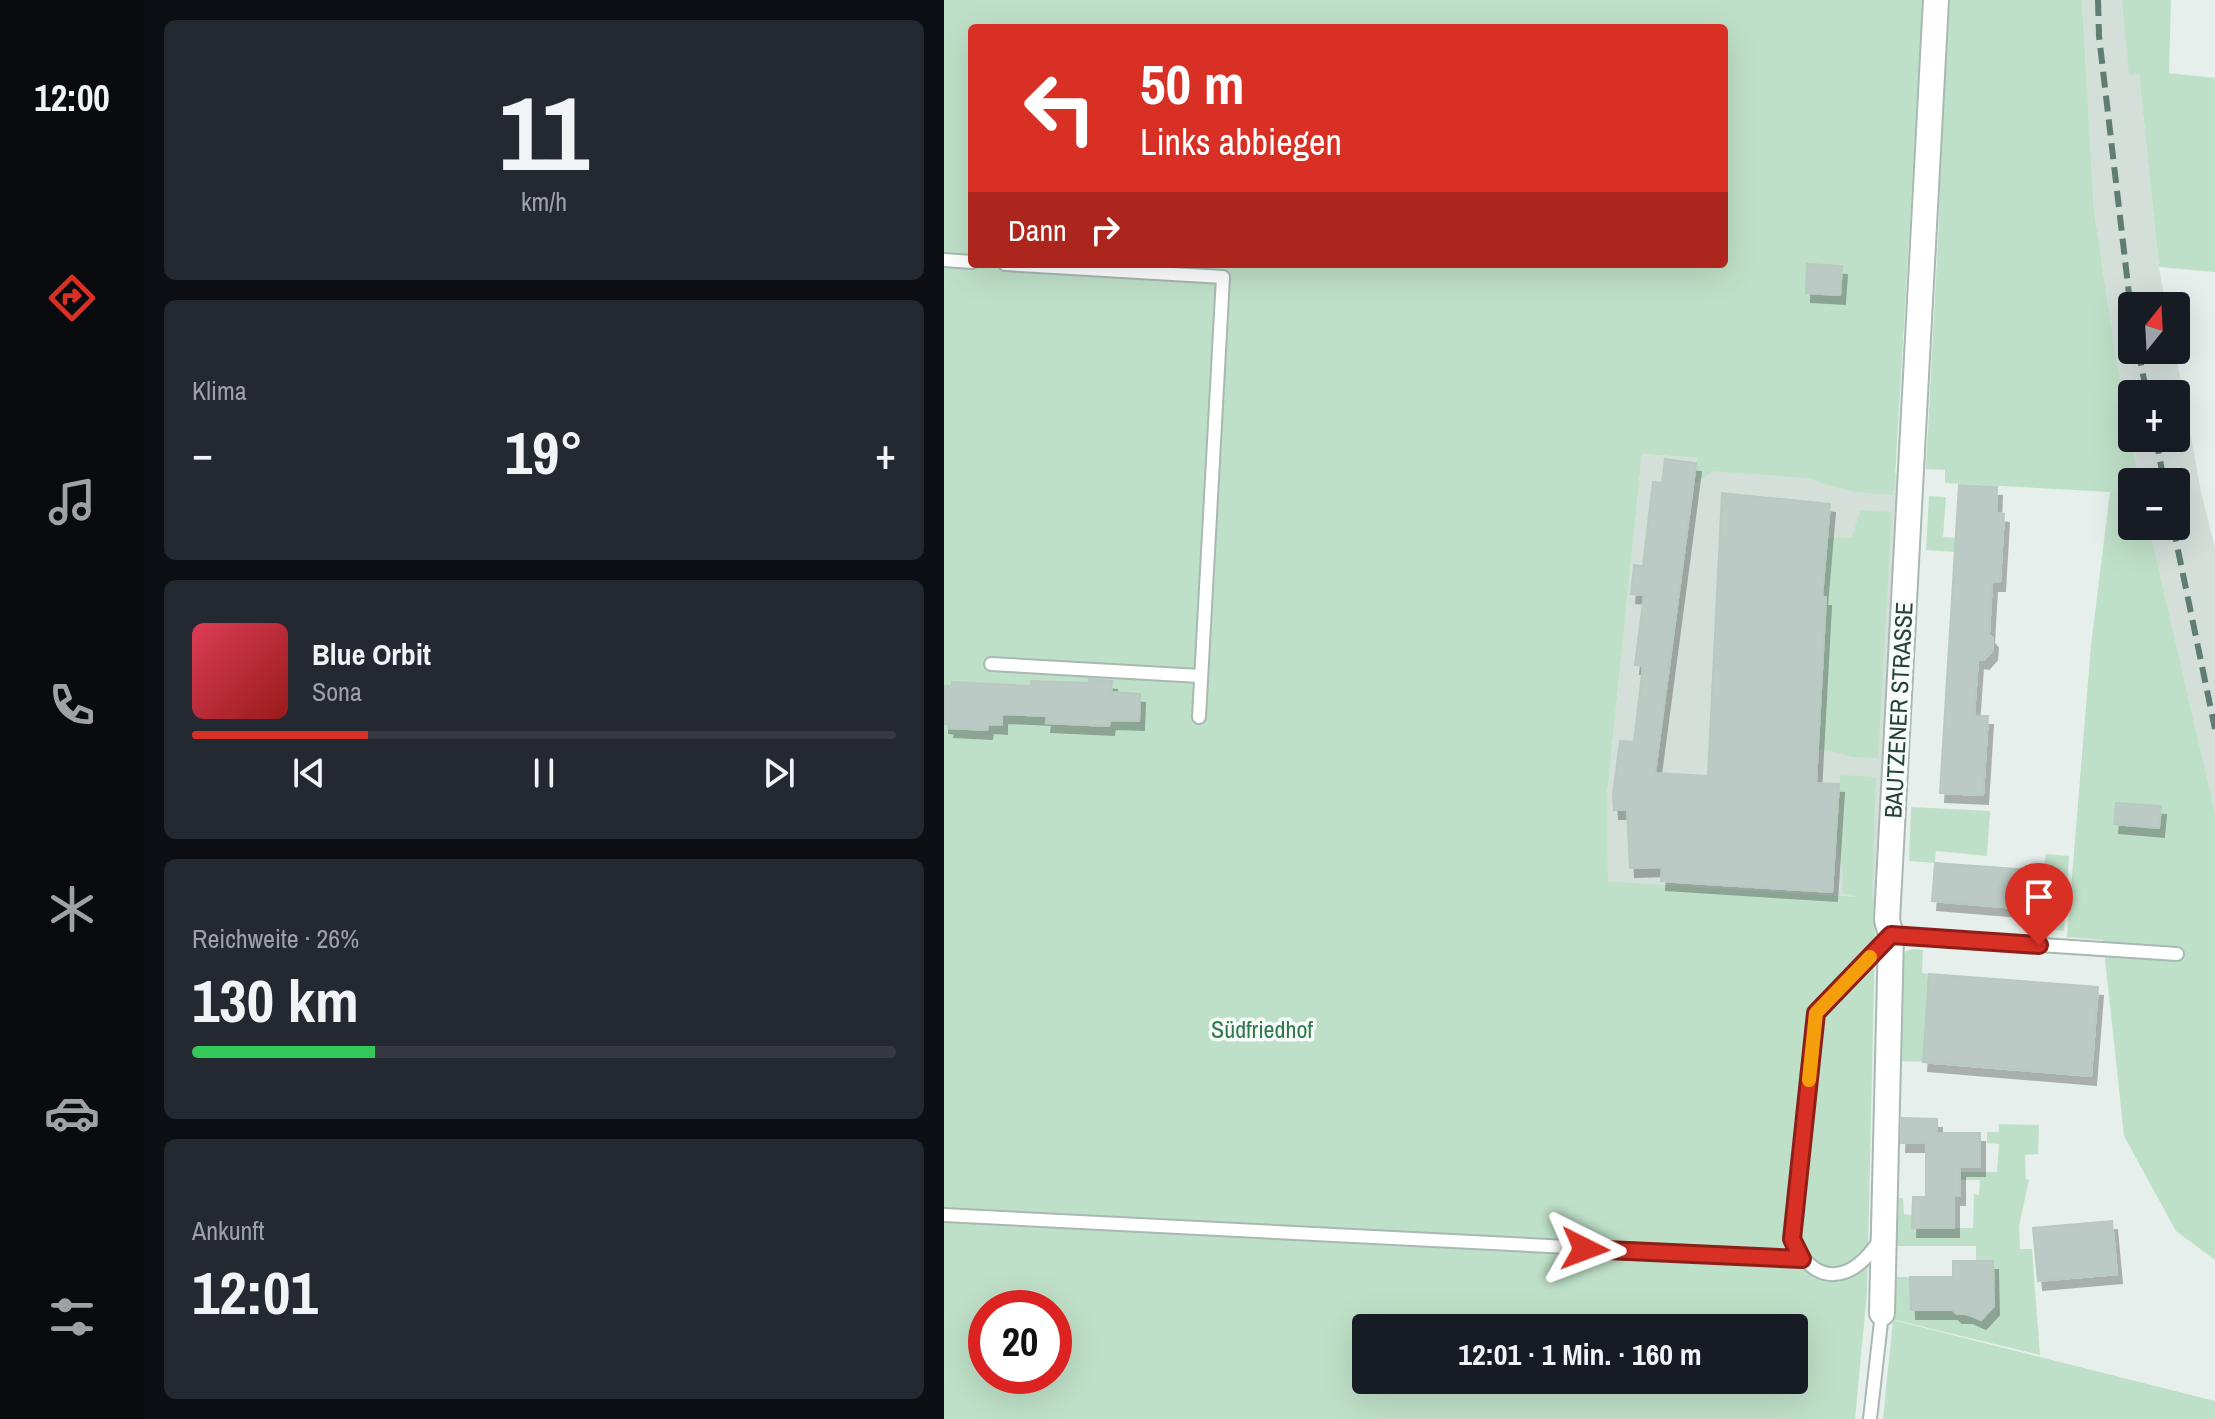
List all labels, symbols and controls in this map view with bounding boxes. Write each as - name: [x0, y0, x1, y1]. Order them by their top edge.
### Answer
- text: 50 m: [1140, 46, 1245, 121]
- icon: left: [1008, 56, 1112, 160]
- text: 11: [499, 62, 589, 202]
- text: 12:00: [34, 74, 110, 122]
- text: Links abbiegen: [1140, 118, 1342, 166]
- text: km/h: [521, 184, 567, 219]
- icon: right: [1083, 208, 1127, 252]
- text: Dann: [1008, 210, 1067, 250]
- icon: directions: [44, 270, 100, 326]
- north arrow: [2118, 292, 2190, 364]
- map controls: [2118, 292, 2190, 540]
- text: Klima: [192, 373, 247, 408]
- button: +: [2118, 380, 2190, 452]
- text: 19°: [505, 412, 583, 493]
- text: −: [192, 423, 213, 483]
- text: +: [875, 423, 896, 483]
- button: −: [2118, 468, 2190, 540]
- icon: music: [44, 474, 100, 530]
- street label: BAUTZENER STRASSE: [1876, 601, 1920, 819]
- text: Blue Orbit: [312, 634, 431, 674]
- text: Sona: [312, 674, 362, 709]
- icon: phone: [44, 677, 100, 733]
- icon: previous: [287, 751, 331, 795]
- icon: pause: [522, 751, 566, 795]
- icon: next: [757, 751, 801, 795]
- pin: [2005, 863, 2073, 945]
- icon: arrive: [2017, 875, 2061, 919]
- icon: climate: [44, 881, 100, 937]
- text: Reichweite · 26%: [192, 921, 359, 956]
- text: 130 km: [192, 960, 359, 1041]
- park label: Südfriedhof: [1211, 1013, 1313, 1045]
- icon: car: [44, 1085, 100, 1141]
- position arrow: [1543, 1207, 1627, 1291]
- text: Ankunft: [192, 1213, 264, 1248]
- text: 12:01: [192, 1252, 318, 1333]
- icon: filters: [44, 1289, 100, 1345]
- speed limit sign: 20: [968, 1290, 1072, 1394]
- text: 12:01 · 1 Min. · 160 m: [1458, 1334, 1702, 1374]

